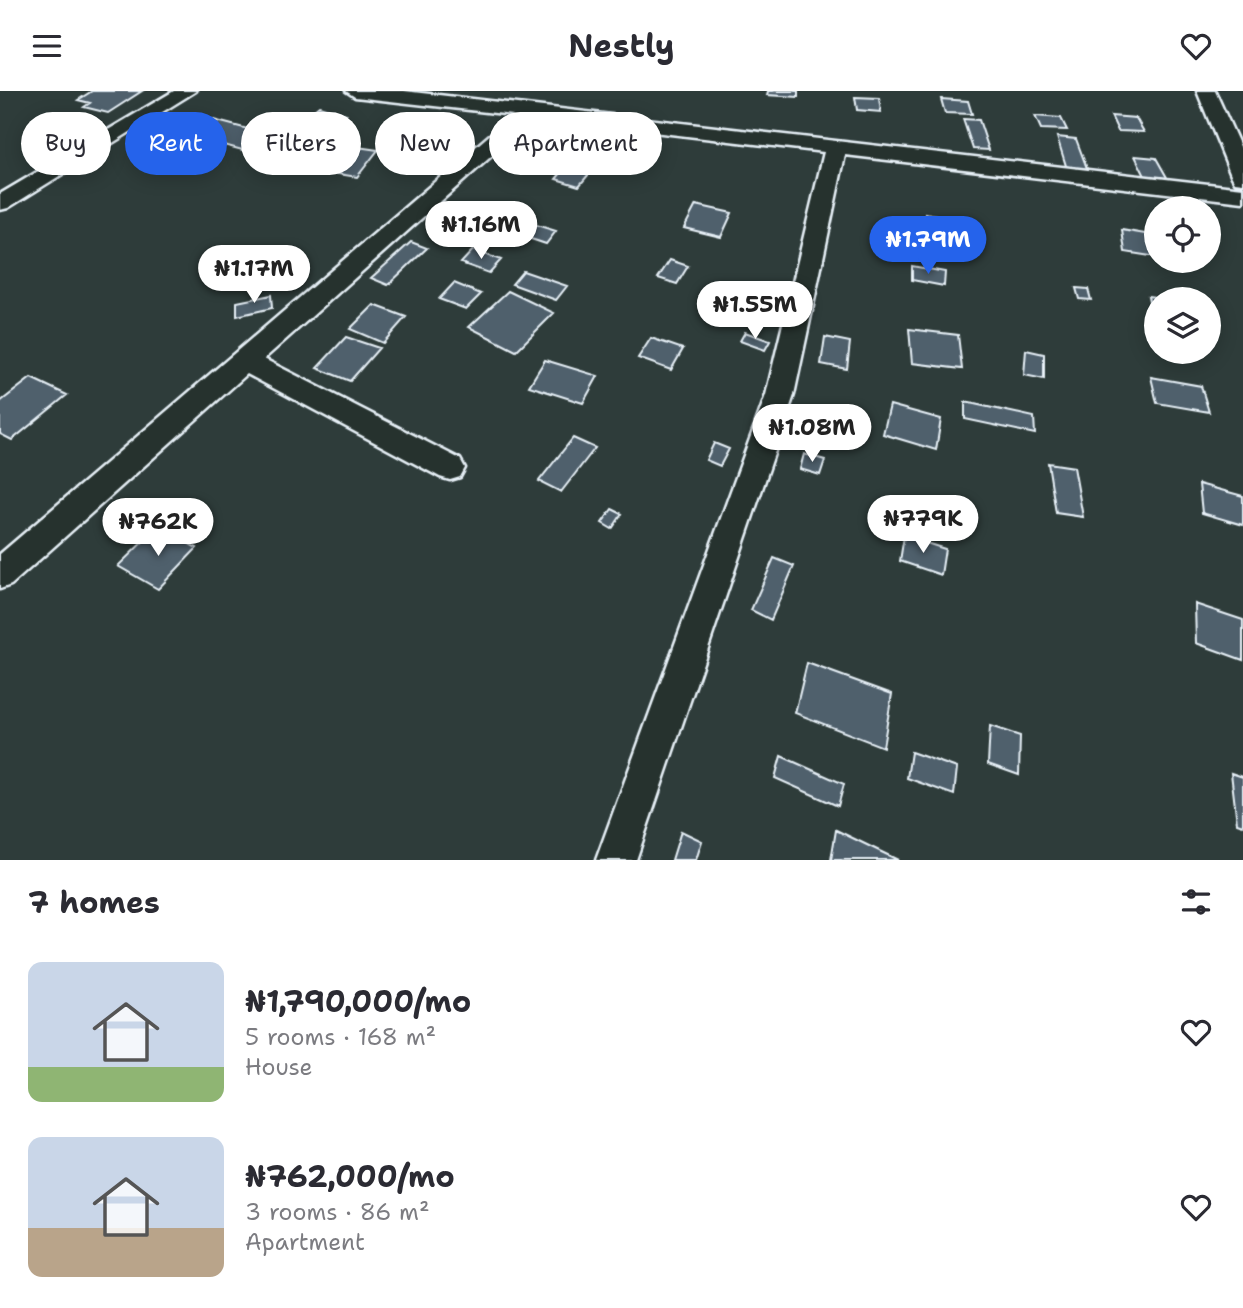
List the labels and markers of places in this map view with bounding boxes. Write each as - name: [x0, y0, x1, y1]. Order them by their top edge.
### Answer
- pin: ₦1.16M: [424, 201, 538, 261]
- pin: ₦1.79M: [871, 216, 985, 276]
- pin: ₦1.17M: [197, 245, 311, 305]
- pin: ₦1.55M: [698, 281, 812, 341]
- pin: ₦1.08M: [755, 405, 869, 464]
- pin: ₦779K: [874, 496, 972, 555]
- pin: ₦762K: [109, 498, 207, 558]

